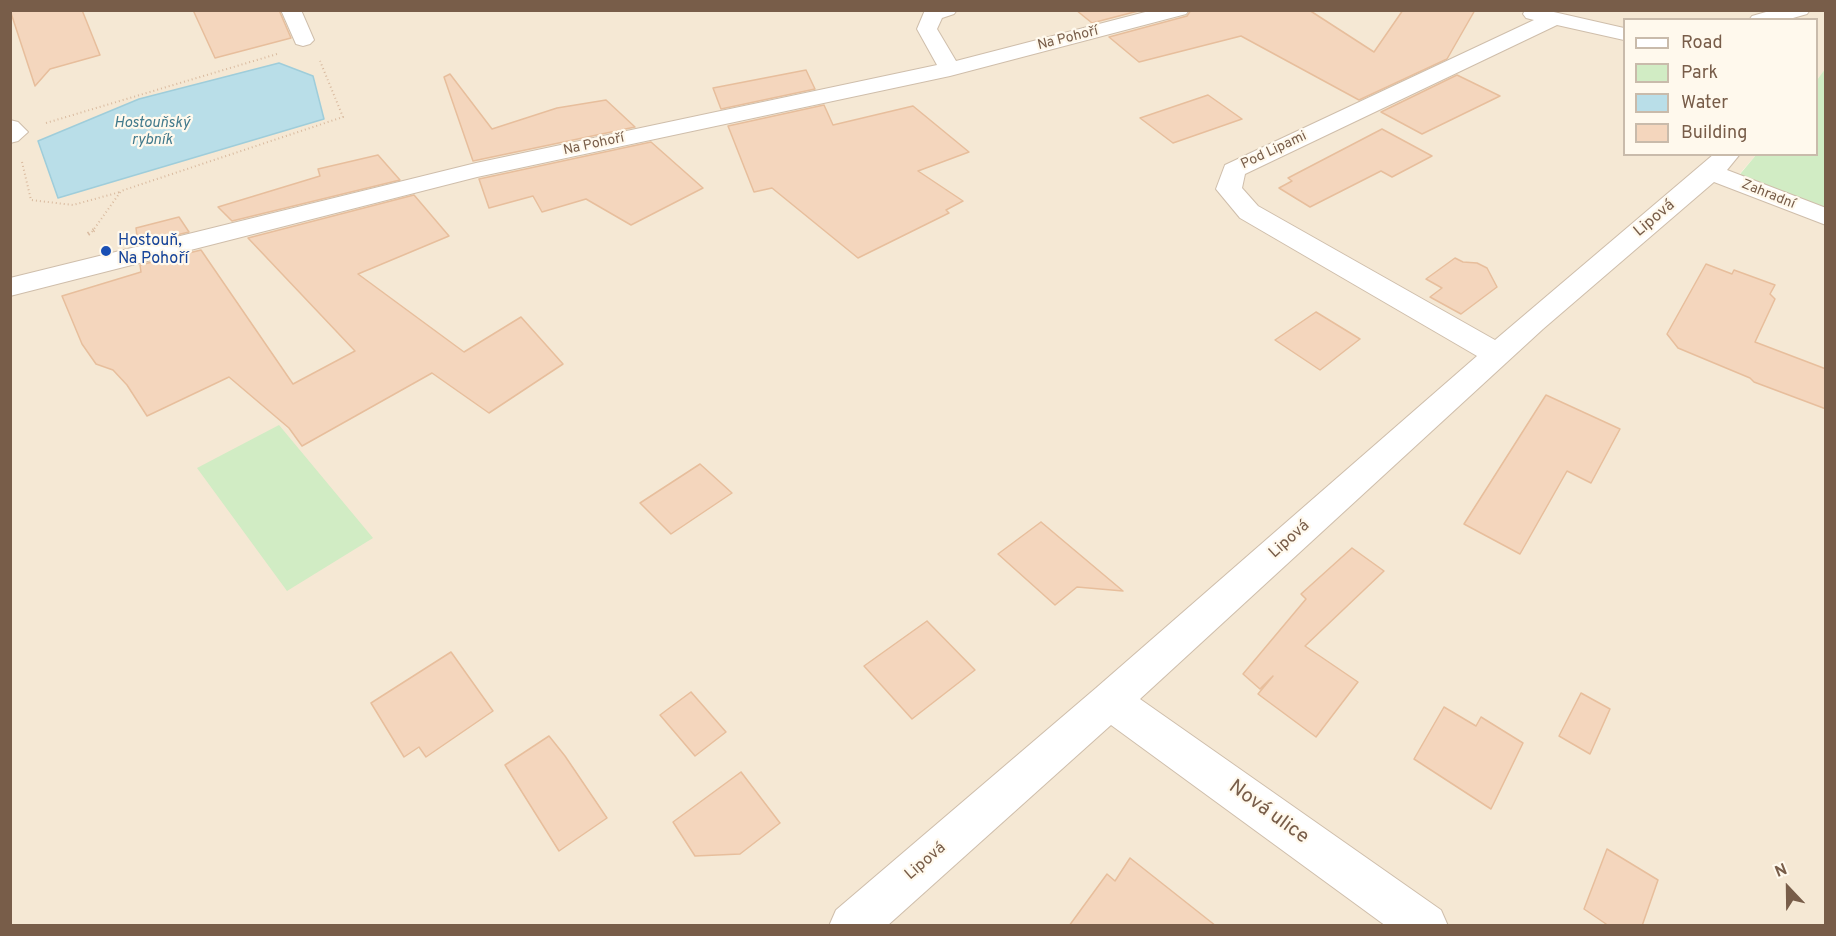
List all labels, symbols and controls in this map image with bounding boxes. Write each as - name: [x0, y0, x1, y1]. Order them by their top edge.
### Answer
- legend: [1623, 18, 1818, 156]
- street label: Na Pohoří: [1036, 23, 1100, 55]
- text: Road: [1681, 32, 1723, 55]
- text: Park: [1681, 62, 1718, 85]
- text: Water: [1681, 92, 1728, 115]
- water label: Hostouňský rybník: [114, 115, 190, 150]
- text: Building: [1681, 122, 1747, 145]
- street label: Pod Lipami: [1239, 128, 1309, 174]
- street label: Na Pohoří: [562, 130, 626, 160]
- street label: Zahradní: [1739, 177, 1797, 213]
- street label: Lipová: [1631, 196, 1679, 242]
- place label: Hostouň, Na Pohoří: [118, 232, 189, 270]
- marker: Hostouň, Na Pohoří: [99, 244, 113, 258]
- street label: Lipová: [1266, 517, 1314, 563]
- street label: Nová ulice: [1223, 776, 1313, 850]
- street label: Lipová: [902, 839, 950, 885]
- north arrow: [1758, 858, 1818, 918]
- text: N: [1772, 860, 1790, 883]

